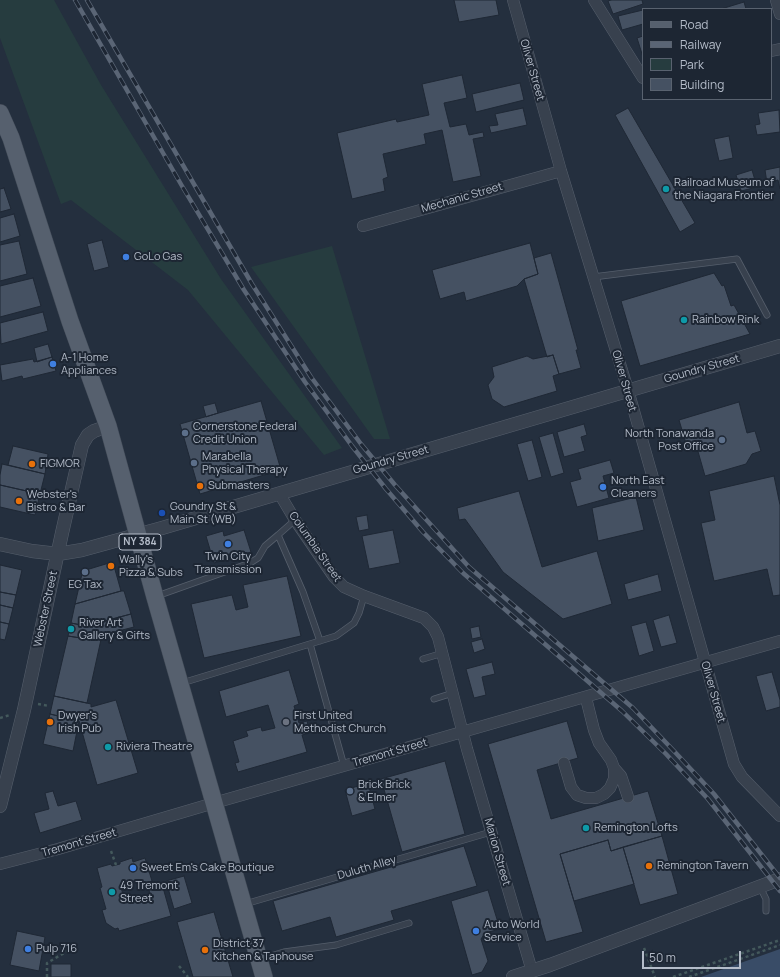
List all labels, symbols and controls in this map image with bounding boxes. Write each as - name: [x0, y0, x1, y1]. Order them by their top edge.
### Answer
- legend: [642, 8, 772, 100]
- text: Road: [680, 16, 708, 33]
- text: Railway: [680, 36, 721, 53]
- street label: Oliver Street: [517, 38, 547, 102]
- text: Park: [680, 56, 704, 73]
- text: Building: [680, 76, 724, 93]
- place label: Railroad Museum of the Niagara Frontier: [674, 176, 774, 202]
- street label: Mechanic Street: [420, 180, 504, 216]
- marker: Railroad Museum of the Niagara Frontier: [661, 184, 671, 194]
- place label: GoLo Gas: [134, 250, 182, 264]
- marker: GoLo Gas: [121, 252, 131, 262]
- place label: Rainbow Rink: [692, 313, 759, 327]
- marker: Rainbow Rink: [679, 315, 689, 325]
- street label: Oliver Street: [609, 349, 639, 413]
- place label: A-1 Home Appliances: [61, 351, 117, 377]
- street label: Goundry Street: [663, 352, 741, 386]
- marker: A-1 Home Appliances: [48, 359, 58, 369]
- place label: Cornerstone Federal Credit Union: [193, 420, 297, 446]
- place label: North Tonawanda Post Office: [625, 427, 714, 453]
- marker: Cornerstone Federal Credit Union: [180, 428, 190, 438]
- marker: North Tonawanda Post Office: [717, 435, 727, 445]
- street label: Goundry Street: [352, 443, 430, 477]
- place label: Marabella Physical Therapy: [202, 450, 288, 476]
- place label: FIGMOR: [40, 457, 80, 471]
- marker: Marabella Physical Therapy: [189, 458, 199, 468]
- marker: FIGMOR: [27, 459, 37, 469]
- place label: North East Cleaners: [611, 474, 665, 500]
- place label: Submasters: [208, 479, 269, 493]
- marker: Submasters: [195, 481, 205, 491]
- marker: North East Cleaners: [598, 482, 608, 492]
- place label: Webster's Bistro & Bar: [27, 488, 85, 514]
- marker: Webster's Bistro & Bar: [14, 496, 24, 506]
- place label: Goundry St & Main St (WB): [170, 500, 236, 526]
- marker: Goundry St & Main St (WB): [157, 508, 167, 518]
- street label: Columbia Street: [286, 509, 344, 585]
- road number: NY 384: [119, 534, 161, 550]
- marker: Twin City Transmission: [223, 539, 233, 549]
- place label: Twin City Transmission: [194, 550, 262, 576]
- place label: Wally's Pizza & Subs: [119, 553, 183, 579]
- marker: Wally's Pizza & Subs: [106, 561, 116, 571]
- marker: EG Tax: [80, 567, 90, 577]
- street label: Webster Street: [32, 570, 60, 648]
- place label: EG Tax: [68, 578, 102, 592]
- place label: River Art Gallery & Gifts: [79, 616, 150, 642]
- marker: River Art Gallery & Gifts: [66, 624, 76, 634]
- street label: Oliver Street: [698, 660, 728, 724]
- place label: Dwyer's Irish Pub: [58, 709, 101, 735]
- place label: First United Methodist Church: [294, 709, 386, 735]
- marker: Dwyer's Irish Pub: [45, 717, 55, 727]
- marker: First United Methodist Church: [281, 717, 291, 727]
- street label: Tremont Street: [351, 736, 429, 770]
- place label: Riviera Theatre: [116, 740, 192, 754]
- marker: Riviera Theatre: [103, 742, 113, 752]
- place label: Brick Brick & Elmer: [358, 778, 410, 804]
- marker: Brick Brick & Elmer: [345, 786, 355, 796]
- street label: Marion Street: [481, 817, 513, 887]
- place label: Remington Lofts: [594, 821, 678, 835]
- marker: Remington Lofts: [581, 823, 591, 833]
- street label: Tremont Street: [40, 826, 118, 860]
- street label: Duluth Alley: [336, 853, 398, 883]
- place label: Remington Tavern: [657, 859, 749, 873]
- place label: Sweet Em's Cake Boutique: [141, 861, 274, 875]
- marker: Remington Tavern: [644, 861, 654, 871]
- marker: Sweet Em's Cake Boutique: [128, 863, 138, 873]
- place label: 49 Tremont Street: [120, 879, 178, 905]
- marker: 49 Tremont Street: [107, 887, 117, 897]
- place label: Auto World Service: [484, 918, 540, 944]
- marker: Auto World Service: [471, 926, 481, 936]
- place label: District 37 Kitchen & Taphouse: [213, 937, 313, 963]
- place label: Pulp 716: [36, 942, 77, 956]
- scale bar: [644, 943, 743, 969]
- marker: Pulp 716: [23, 944, 33, 954]
- marker: District 37 Kitchen & Taphouse: [200, 945, 210, 955]
- text: 50 m: [649, 949, 676, 966]

